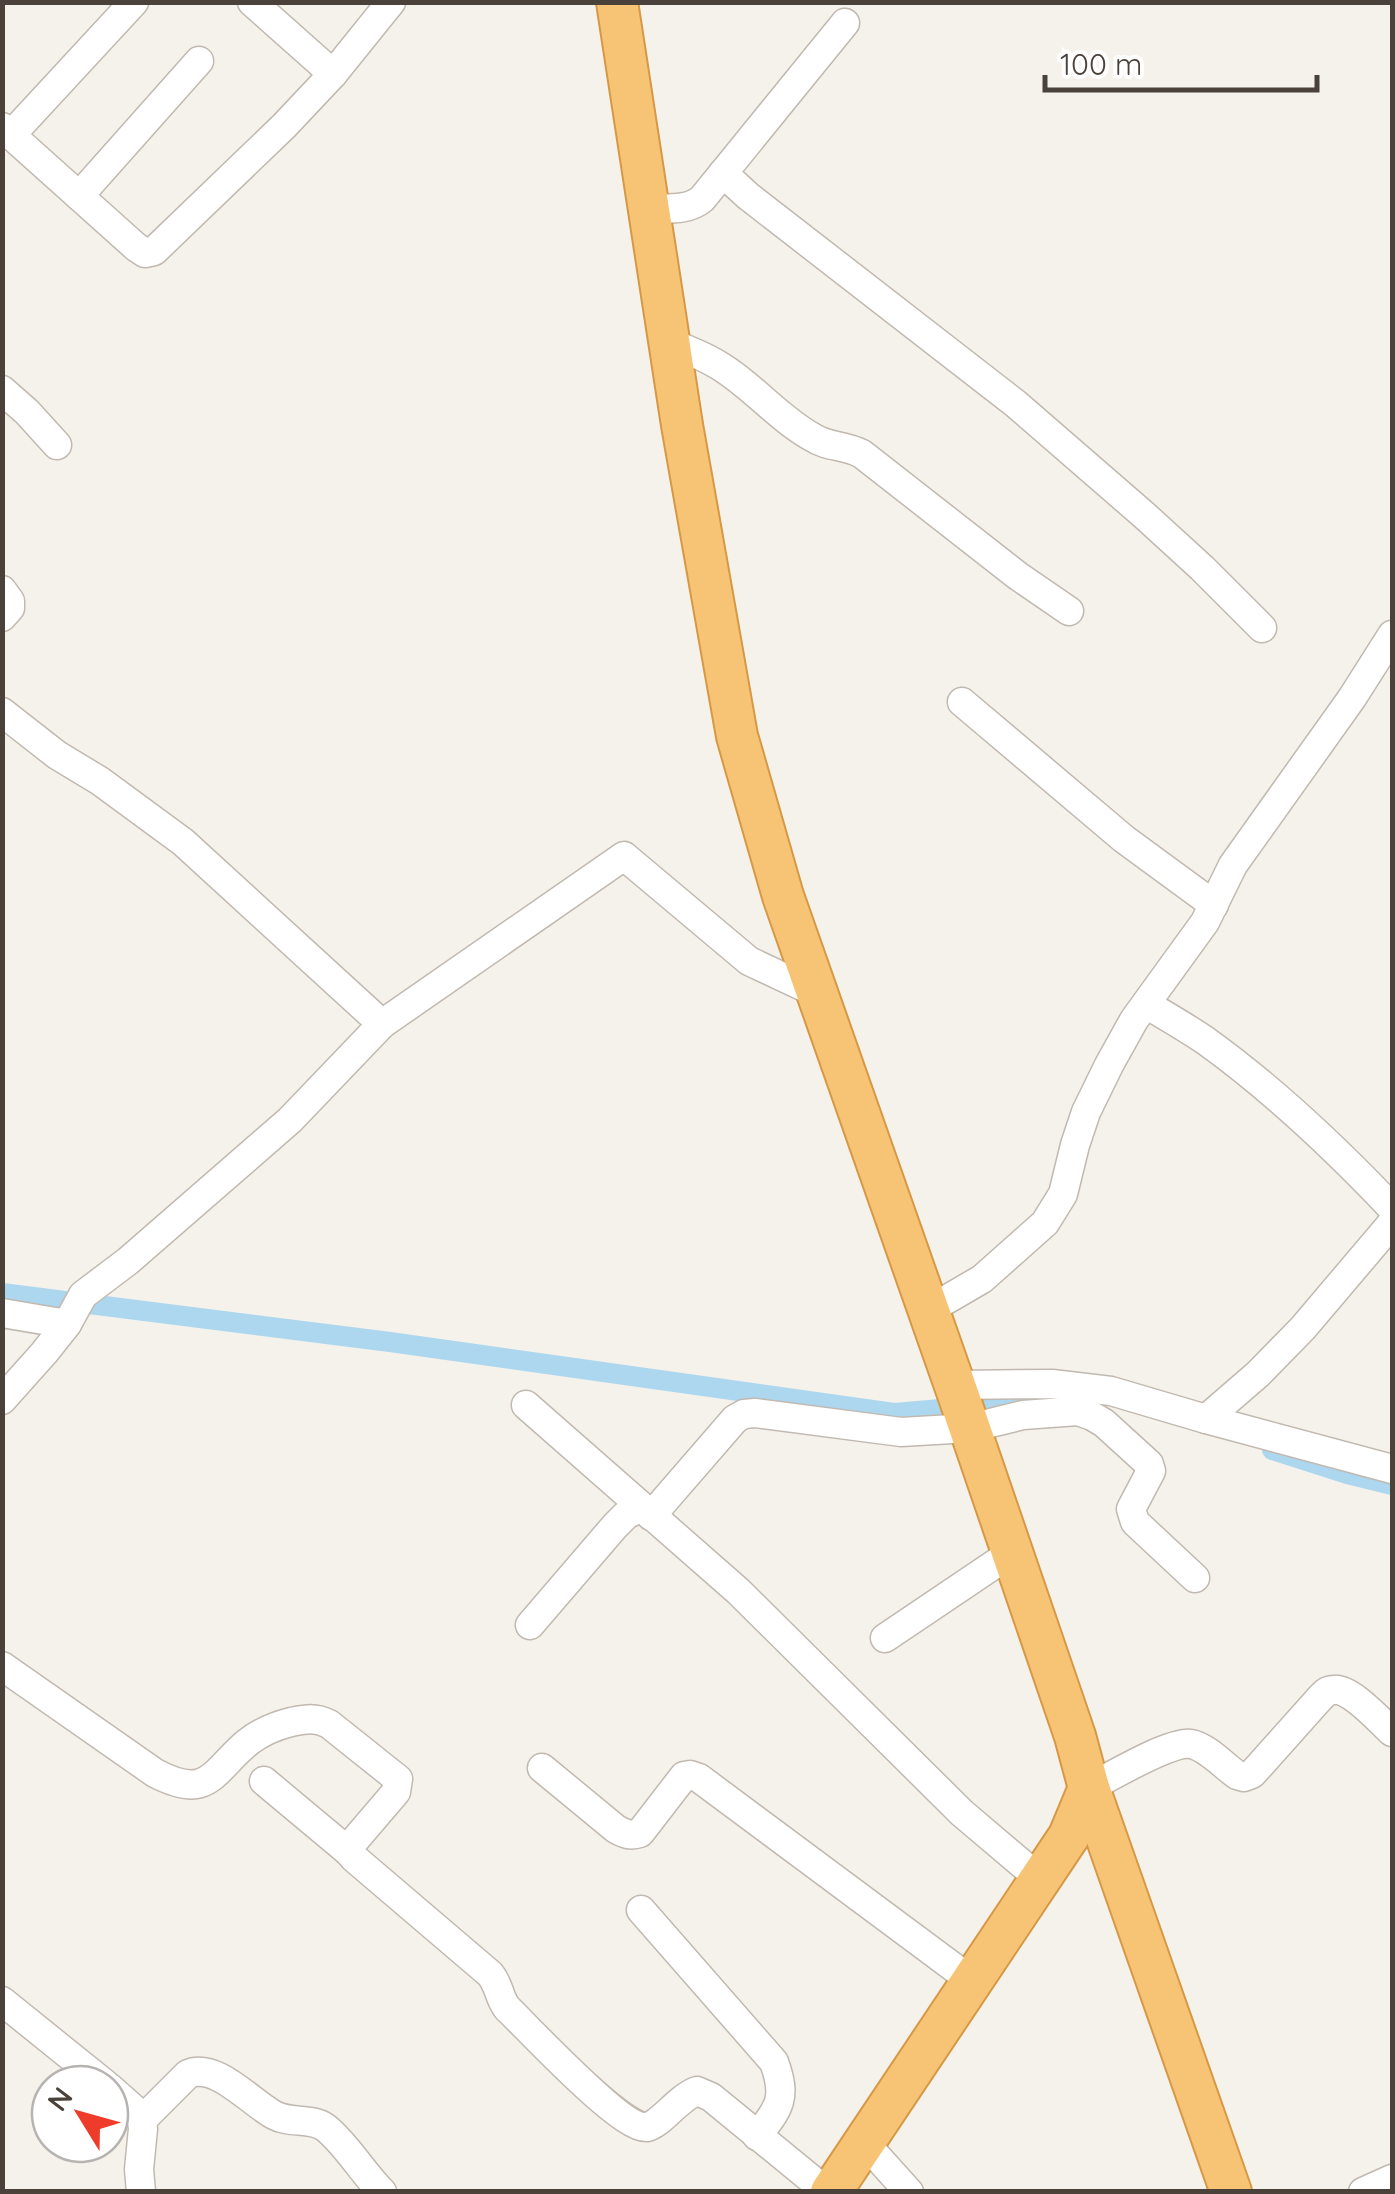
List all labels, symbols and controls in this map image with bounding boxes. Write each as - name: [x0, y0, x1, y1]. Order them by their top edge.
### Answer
- scale bar: [1045, 30, 1318, 92]
- text: 100 m: [1060, 45, 1142, 83]
- north arrow: [30, 2064, 130, 2164]
- text: N: [39, 2080, 80, 2117]

